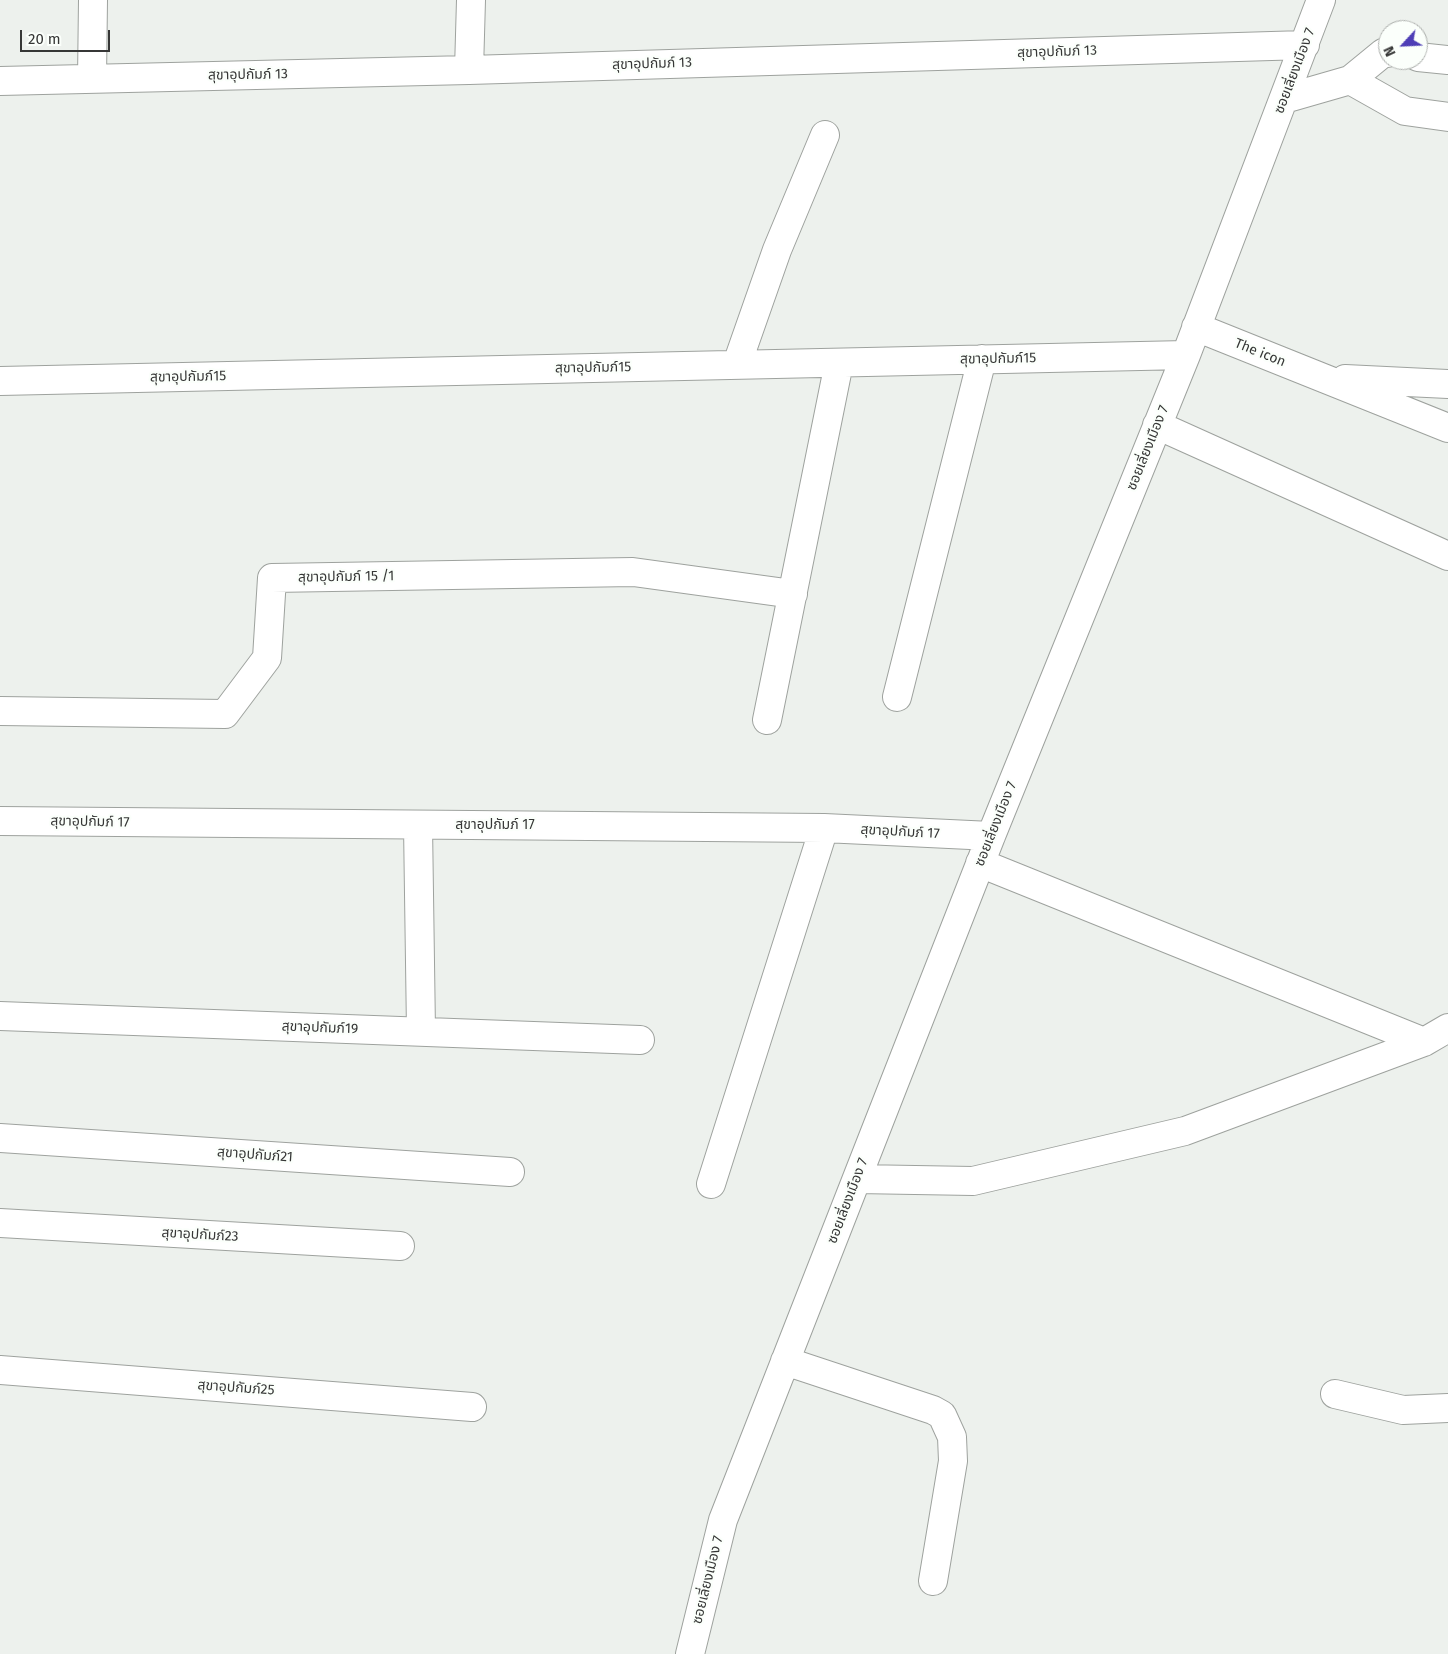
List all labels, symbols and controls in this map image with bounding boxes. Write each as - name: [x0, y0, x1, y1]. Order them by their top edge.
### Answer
- scale bar: [22, 20, 112, 52]
- north arrow: [1378, 20, 1428, 70]
- street label: ซอยเลี่ยงเมือง 7: [1271, 26, 1319, 116]
- text: 20 m: [28, 30, 61, 48]
- street label: สุขาอุปกัมภ์ 13: [1017, 42, 1097, 62]
- text: N: [1380, 43, 1400, 59]
- street label: สุขาอุปกัมภ์ 13: [612, 54, 692, 74]
- street label: สุขาอุปกัมภ์ 13: [208, 66, 288, 84]
- street label: The icon: [1232, 335, 1288, 371]
- street label: สุขาอุปกัมภ์15: [960, 350, 1036, 368]
- street label: สุขาอุปกัมภ์15: [555, 359, 631, 377]
- street label: สุขาอุปกัมภ์15: [150, 368, 226, 386]
- street label: ซอยเลี่ยงเมือง 7: [1123, 403, 1173, 493]
- street label: สุขาอุปกัมภ์ 15 /1: [298, 568, 394, 586]
- street label: ซอยเลี่ยงเมือง 7: [971, 779, 1021, 869]
- street label: สุขาอุปกัมภ์ 17: [50, 813, 130, 831]
- street label: สุขาอุปกัมภ์ 17: [455, 817, 535, 833]
- street label: สุขาอุปกัมภ์ 17: [860, 822, 940, 842]
- street label: สุขาอุปกัมภ์19: [281, 1018, 359, 1038]
- street label: สุขาอุปกัมภ์21: [217, 1144, 293, 1166]
- street label: ซอยเลี่ยงเมือง 7: [824, 1156, 872, 1246]
- street label: สุขาอุปกัมภ์23: [161, 1225, 239, 1245]
- street label: สุขาอุปกัมภ์25: [197, 1377, 275, 1399]
- street label: ซอยเลี่ยงเมือง 7: [689, 1534, 727, 1626]

